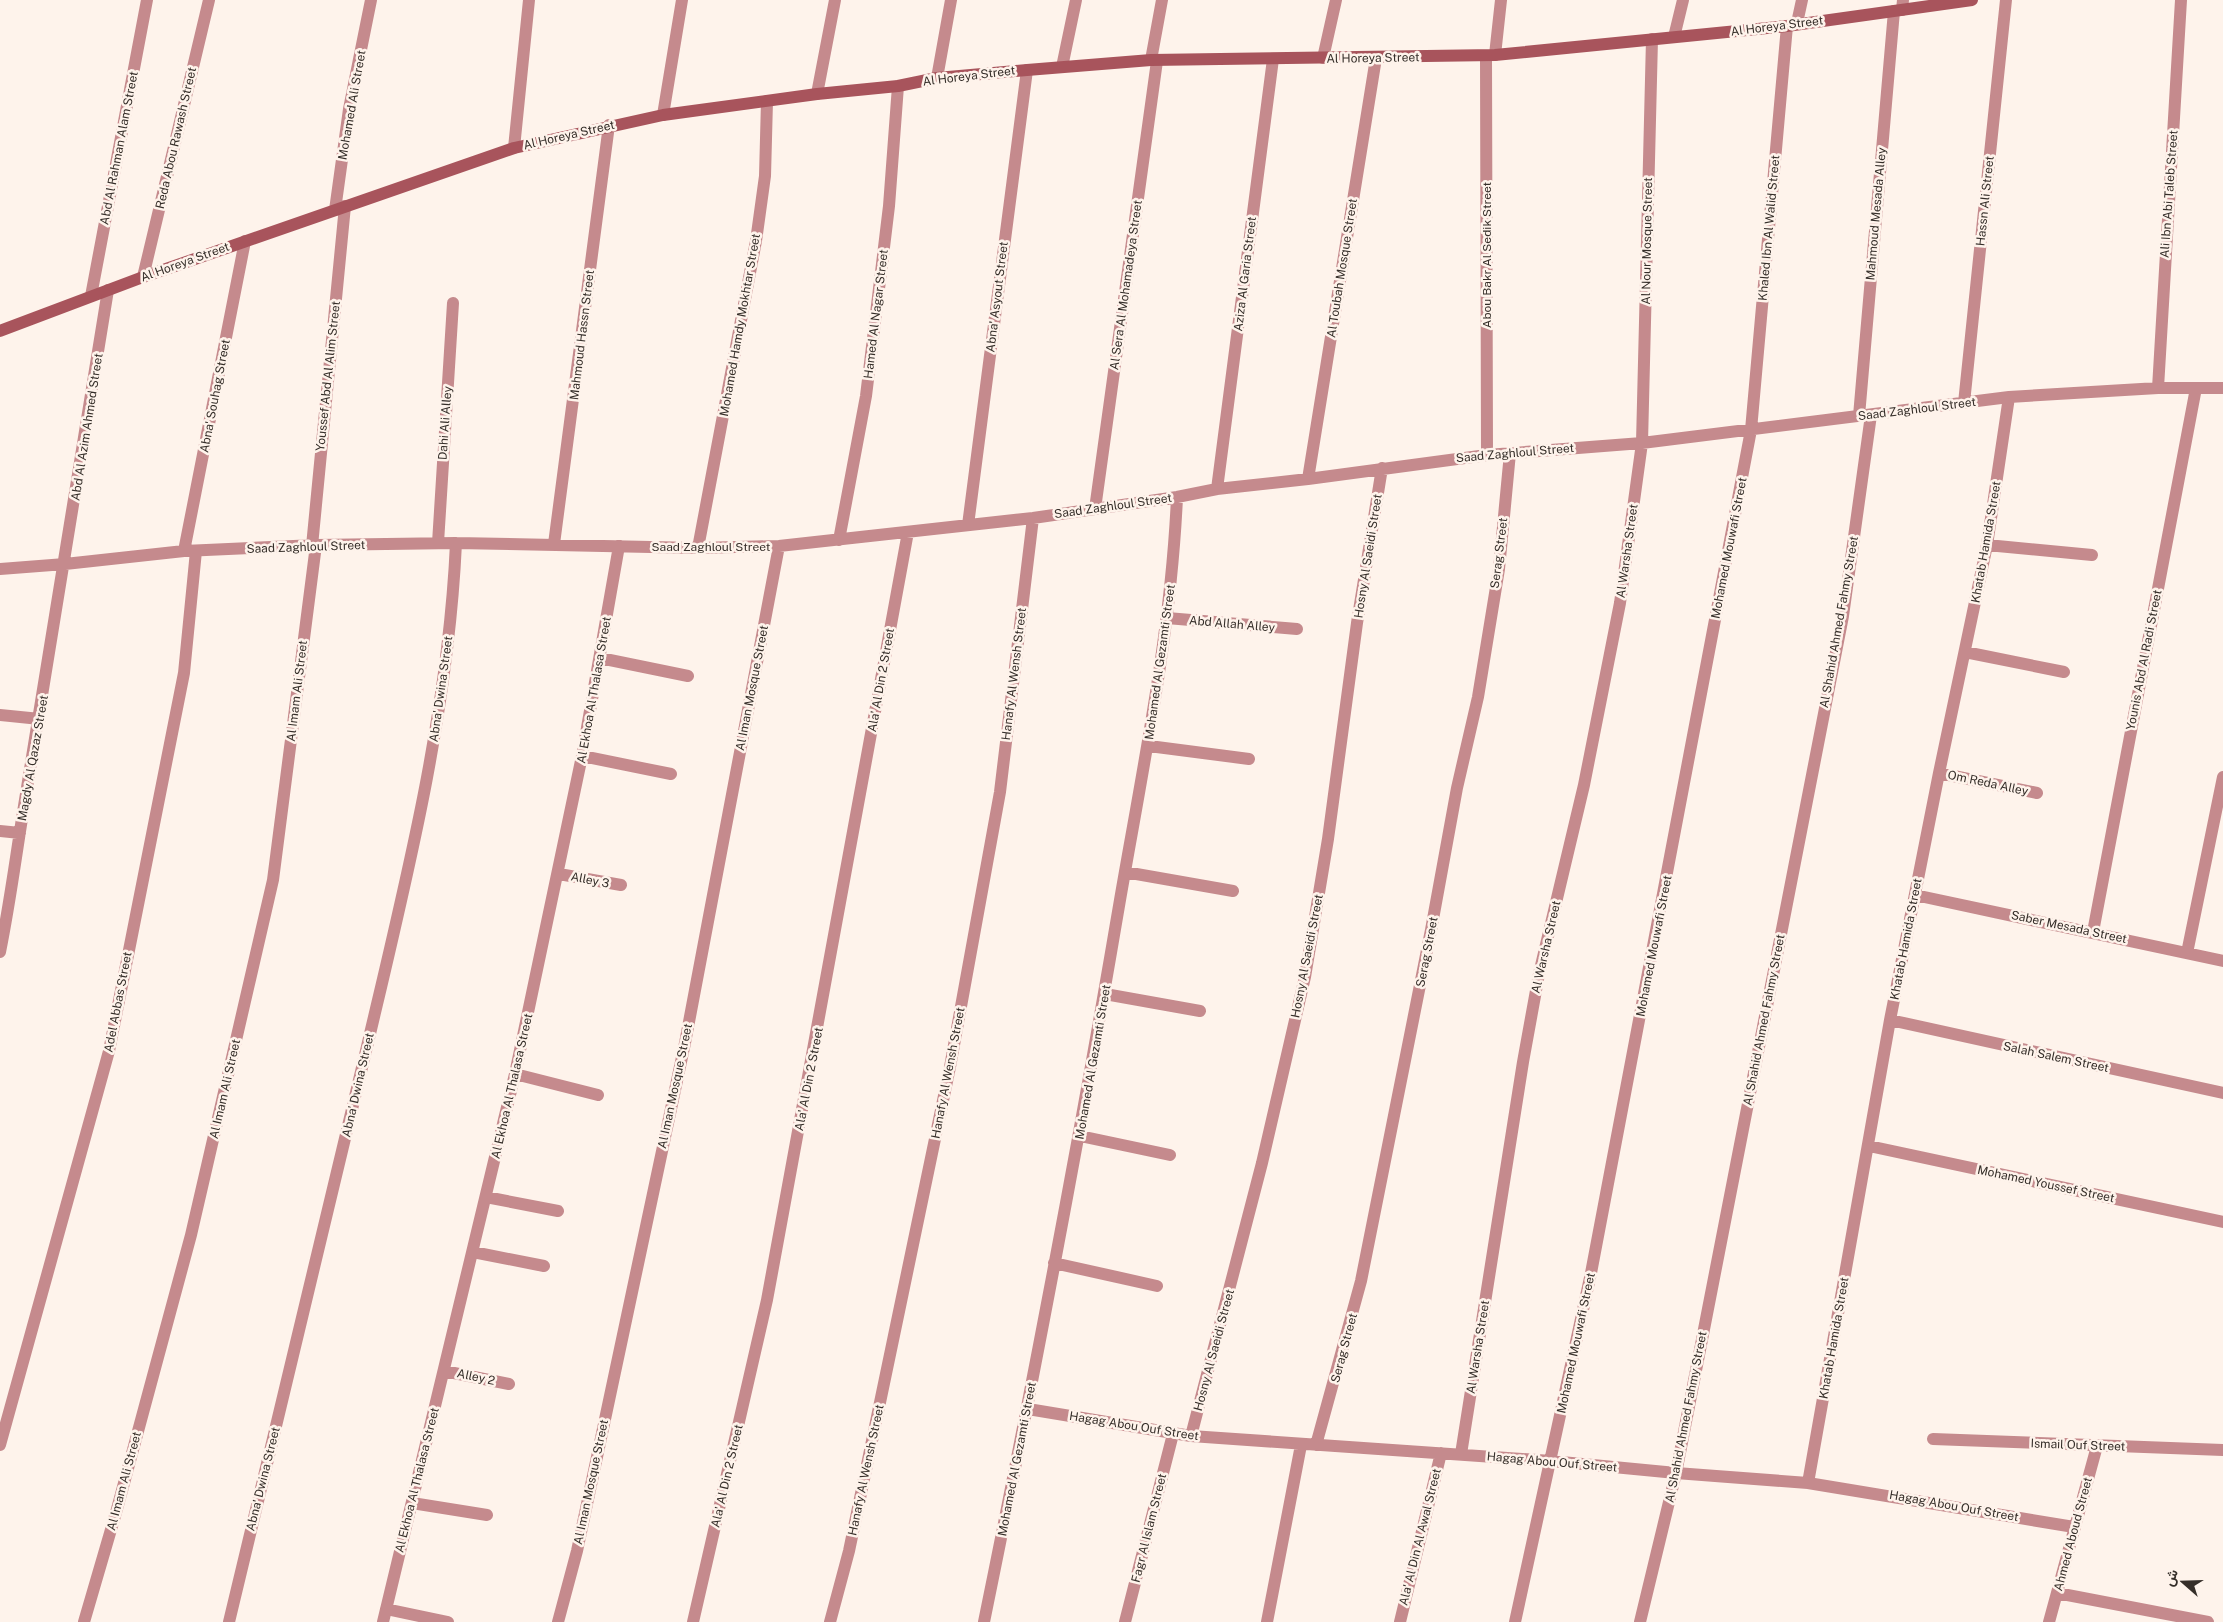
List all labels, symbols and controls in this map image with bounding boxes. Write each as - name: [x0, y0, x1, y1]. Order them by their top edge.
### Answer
- street label: Al Horeya Street: [1730, 13, 1824, 39]
- street label: Mohamed Ali Street: [335, 49, 369, 161]
- street label: Al Horeya Street: [1326, 50, 1420, 66]
- street label: Al Horeya Street: [922, 63, 1016, 89]
- street label: Reda Abou Rawash Street: [153, 65, 199, 210]
- street label: Abd Al Rahman Alam Street: [97, 70, 141, 226]
- street label: Al Horeya Street: [522, 118, 616, 152]
- street label: Ali Ibn Abi Taleb Street: [2158, 129, 2180, 258]
- street label: Mahmoud Mesada Alley: [1863, 146, 1889, 281]
- street label: Khaled Ibn Al Walid Street: [1756, 154, 1782, 302]
- street label: Hassn Ali Street: [1973, 155, 1997, 247]
- street label: Al Nour Mosque Street: [1639, 177, 1655, 305]
- street label: Abou Bakr Al Sedik Street: [1480, 182, 1494, 328]
- street label: Al Toubah Mosque Street: [1324, 197, 1360, 339]
- street label: Al Sera Al Mohamadeya Street: [1107, 199, 1145, 371]
- street label: Aziza Al Garia Street: [1231, 216, 1259, 332]
- street label: Mohamed Hamdy Mokhtar Street: [717, 232, 763, 418]
- street label: Al Horeya Street: [139, 239, 231, 285]
- street label: Abna' Asyout Street: [983, 240, 1011, 353]
- street label: Hamed Al Nagar Street: [861, 248, 891, 380]
- street label: Mahmoud Hassn Street: [567, 269, 597, 401]
- street label: Youssef Abd Al Alim Street: [313, 300, 343, 452]
- street label: Abna' Souhag Street: [197, 338, 233, 454]
- street label: Abd Al Azim Ahmed Street: [68, 352, 106, 502]
- street label: Dahi Ali Alley: [435, 385, 455, 460]
- street label: Saad Zaghloul Street: [1857, 395, 1977, 423]
- street label: Saad Zaghloul Street: [1455, 441, 1575, 465]
- street label: Mohamed Mouwafi Street: [1708, 476, 1750, 620]
- street label: Khatab Hamida Street: [1968, 480, 2004, 604]
- street label: Saad Zaghloul Street: [1053, 491, 1173, 521]
- street label: Hosny Al Saeidi Street: [1351, 493, 1385, 619]
- street label: Al Warsha Street: [1613, 503, 1641, 599]
- street label: Serag Street: [1488, 516, 1510, 589]
- street label: Al Shahid Ahmed Fahmy Street: [1817, 535, 1861, 709]
- street label: Saad Zaghloul Street: [246, 538, 366, 556]
- street label: Saad Zaghloul Street: [652, 540, 771, 554]
- street label: Mohamed Al Gezamti Street: [1142, 583, 1178, 741]
- street label: Younis Abd Al Radi Street: [2124, 588, 2165, 731]
- street label: Hanafy Al Wensh Street: [999, 607, 1029, 741]
- street label: Abd Allah Alley: [1188, 613, 1276, 635]
- street label: Al Ekhoa Al Thalasa Street: [574, 615, 614, 765]
- street label: Al Iman Mosque Street: [733, 624, 771, 752]
- street label: Ala' Al Din 2 Street: [865, 627, 897, 733]
- street label: Abna' Dwina Street: [427, 635, 455, 743]
- street label: Al Imam Ali Street: [284, 639, 310, 742]
- street label: Magdy Al Qazaz Street: [15, 694, 51, 822]
- street label: Om Reda Alley: [1946, 768, 2030, 798]
- street label: Alley 3: [570, 869, 610, 891]
- street label: Mohamed Mouwafi Street: [1633, 874, 1675, 1018]
- street label: Khatab Hamida Street: [1887, 877, 1925, 1001]
- street label: Hosny Al Saeidi Street: [1288, 893, 1326, 1019]
- street label: Al Warsha Street: [1529, 899, 1564, 995]
- street label: Saber Mesada Street: [2010, 908, 2128, 946]
- street label: Serag Street: [1413, 915, 1441, 988]
- street label: Al Shahid Ahmed Fahmy Street: [1740, 933, 1788, 1107]
- street label: Adel Abbas Street: [101, 950, 135, 1053]
- street label: Mohamed Al Gezamti Street: [1072, 983, 1114, 1140]
- street label: Hanafy Al Wensh Street: [928, 1006, 968, 1140]
- street label: Al Ekhoa Al Thalasa Street: [488, 1012, 536, 1160]
- street label: Al Iman Mosque Street: [655, 1022, 695, 1150]
- street label: Ala' Al Din 2 Street: [792, 1026, 826, 1132]
- street label: Abna' Dwina Street: [339, 1031, 377, 1139]
- street label: Al Imam Ali Street: [207, 1038, 243, 1140]
- street label: Salah Salem Street: [2002, 1039, 2110, 1075]
- street label: Mohamed Youssef Street: [1976, 1163, 2116, 1205]
- street label: Mohamed Mouwafi Street: [1554, 1271, 1598, 1415]
- street label: Khatab Hamida Street: [1816, 1276, 1852, 1400]
- street label: Hosny Al Saeidi Street: [1191, 1287, 1237, 1412]
- street label: Al Warsha Street: [1464, 1299, 1492, 1395]
- street label: Serag Street: [1328, 1311, 1360, 1384]
- street label: Al Shahid Ahmed Fahmy Street: [1662, 1330, 1710, 1504]
- street label: Alley 2: [456, 1366, 496, 1388]
- street label: Mohamed Al Gezamti Street: [995, 1380, 1039, 1537]
- street label: Hanafy Al Wensh Street: [845, 1403, 887, 1537]
- street label: Al Ekhoa Al Thalasa Street: [392, 1406, 442, 1554]
- street label: Hagag Abou Ouf Street: [1068, 1409, 1200, 1443]
- street label: Al Iman Mosque Street: [571, 1418, 611, 1546]
- street label: Ala' Al Din 2 Street: [708, 1423, 746, 1529]
- street label: Abna' Dwina Street: [243, 1425, 283, 1532]
- street label: Al Imam Ali Street: [104, 1430, 144, 1532]
- street label: Ismail Ouf Street: [2031, 1436, 2126, 1454]
- street label: Hagag Abou Ouf Street: [1486, 1449, 1618, 1475]
- street label: Ala' Al Din Al Awal Street: [1396, 1467, 1444, 1607]
- street label: Fagr Al Islam Street: [1129, 1472, 1169, 1584]
- street label: Ahmed Aboud Street: [2051, 1475, 2095, 1592]
- street label: Hagag Abou Ouf Street: [1888, 1488, 2020, 1524]
- north arrow: [2158, 1557, 2208, 1607]
- text: ش: [2160, 1567, 2182, 1589]

